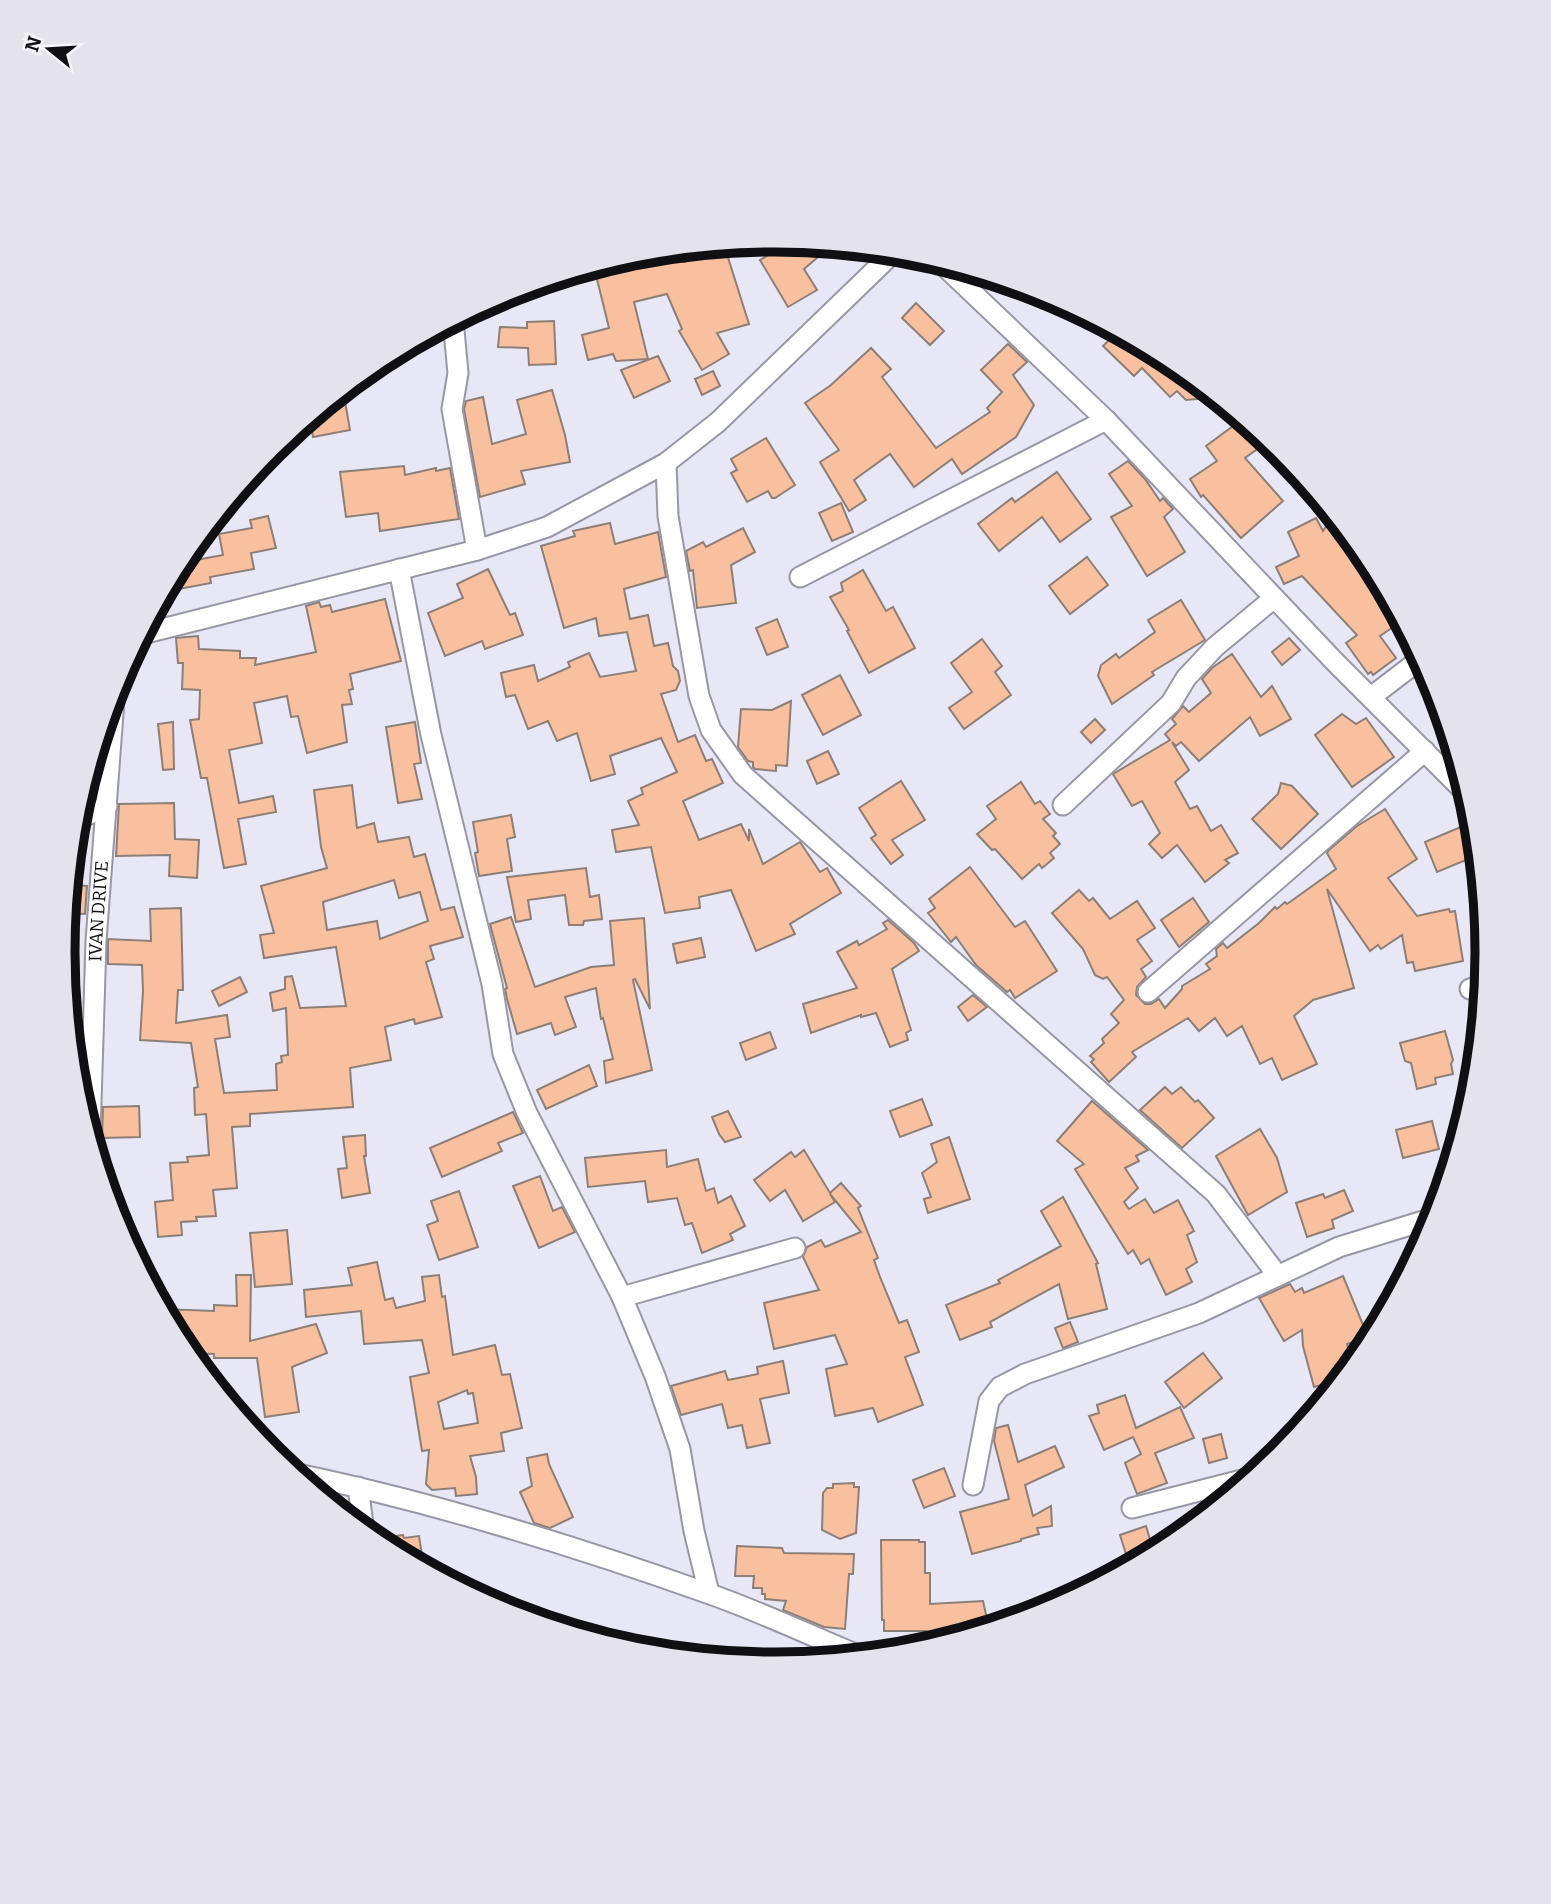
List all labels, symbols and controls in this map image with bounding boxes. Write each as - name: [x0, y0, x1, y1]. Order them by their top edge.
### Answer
- north arrow: [14, 14, 84, 84]
- text: N: [20, 33, 47, 54]
- street label: IVAN DRIVE: [84, 860, 113, 962]

